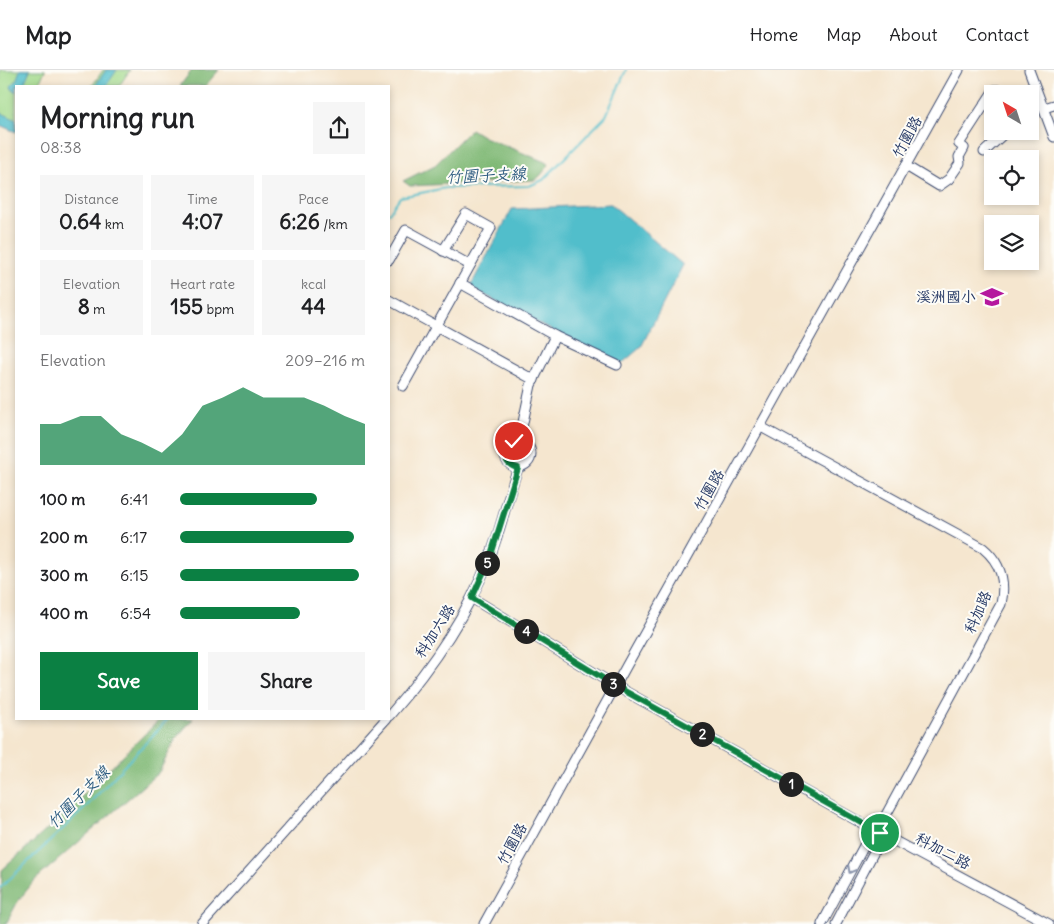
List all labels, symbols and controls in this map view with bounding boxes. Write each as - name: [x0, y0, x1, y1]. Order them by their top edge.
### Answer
- text: Map: [25, 20, 72, 50]
- text: Home: [750, 23, 798, 46]
- text: Map: [826, 23, 861, 46]
- text: About: [889, 23, 937, 46]
- text: Contact: [965, 23, 1029, 46]
- north arrow: [984, 85, 1039, 140]
- map controls: [984, 85, 1039, 270]
- text: Morning run: [40, 100, 195, 136]
- button: share: [313, 102, 365, 154]
- street label: 竹圍路: [887, 112, 926, 161]
- text: 08:38: [40, 137, 82, 157]
- button: locate: [984, 150, 1039, 205]
- water label: 竹圍子支線: [446, 163, 527, 187]
- text: Distance: [64, 190, 119, 208]
- text: Time: [187, 190, 218, 208]
- text: Pace: [298, 190, 329, 208]
- text: 0.64: [59, 208, 101, 235]
- text: 4:07: [182, 208, 223, 235]
- text: 6:26: [279, 208, 320, 235]
- text: km: [101, 215, 124, 233]
- text: /km: [320, 215, 348, 233]
- button: layers: [984, 215, 1039, 270]
- text: Elevation: [63, 275, 120, 293]
- text: Heart rate: [170, 275, 235, 293]
- text: kcal: [301, 275, 326, 293]
- school or university icon: 溪洲國小: [979, 284, 1005, 310]
- place label: 溪洲國小: [916, 287, 976, 306]
- text: 8: [78, 293, 90, 320]
- text: 155: [171, 293, 203, 320]
- text: 44: [301, 293, 326, 320]
- text: m: [90, 300, 105, 318]
- text: bpm: [203, 300, 234, 318]
- text: Elevation: [40, 350, 106, 370]
- text: 209–216 m: [285, 350, 365, 370]
- pin: [493, 420, 535, 462]
- icon: check: [500, 427, 528, 455]
- street label: 竹圍路: [689, 466, 728, 514]
- text: 100 m: [40, 489, 85, 509]
- text: 6:41: [120, 489, 148, 509]
- text: 200 m: [40, 527, 88, 547]
- text: 6:17: [120, 527, 147, 547]
- pin: 5: [474, 550, 500, 576]
- text: 5: [483, 554, 492, 572]
- text: 300 m: [40, 565, 88, 585]
- text: 6:15: [120, 565, 148, 585]
- street label: 科加路: [960, 587, 995, 636]
- street label: 科加六路: [410, 600, 459, 661]
- text: 400 m: [40, 603, 88, 623]
- text: 6:54: [120, 603, 151, 623]
- pin: 4: [514, 618, 538, 644]
- text: 4: [522, 622, 531, 640]
- button: Save: [40, 652, 198, 710]
- button: Share: [208, 652, 365, 710]
- pin: 3: [600, 672, 626, 696]
- text: 3: [610, 675, 617, 693]
- pin: 2: [690, 722, 714, 746]
- text: 2: [699, 725, 706, 743]
- water label: 竹圍子支線: [43, 761, 114, 832]
- pin: 1: [778, 772, 804, 796]
- text: 1: [789, 775, 794, 793]
- pin: [859, 812, 901, 854]
- street label: 竹圍路: [492, 819, 531, 868]
- icon: arrive: [866, 819, 894, 847]
- street label: 科加二路: [912, 828, 974, 873]
- one-way arrow: [847, 865, 857, 874]

